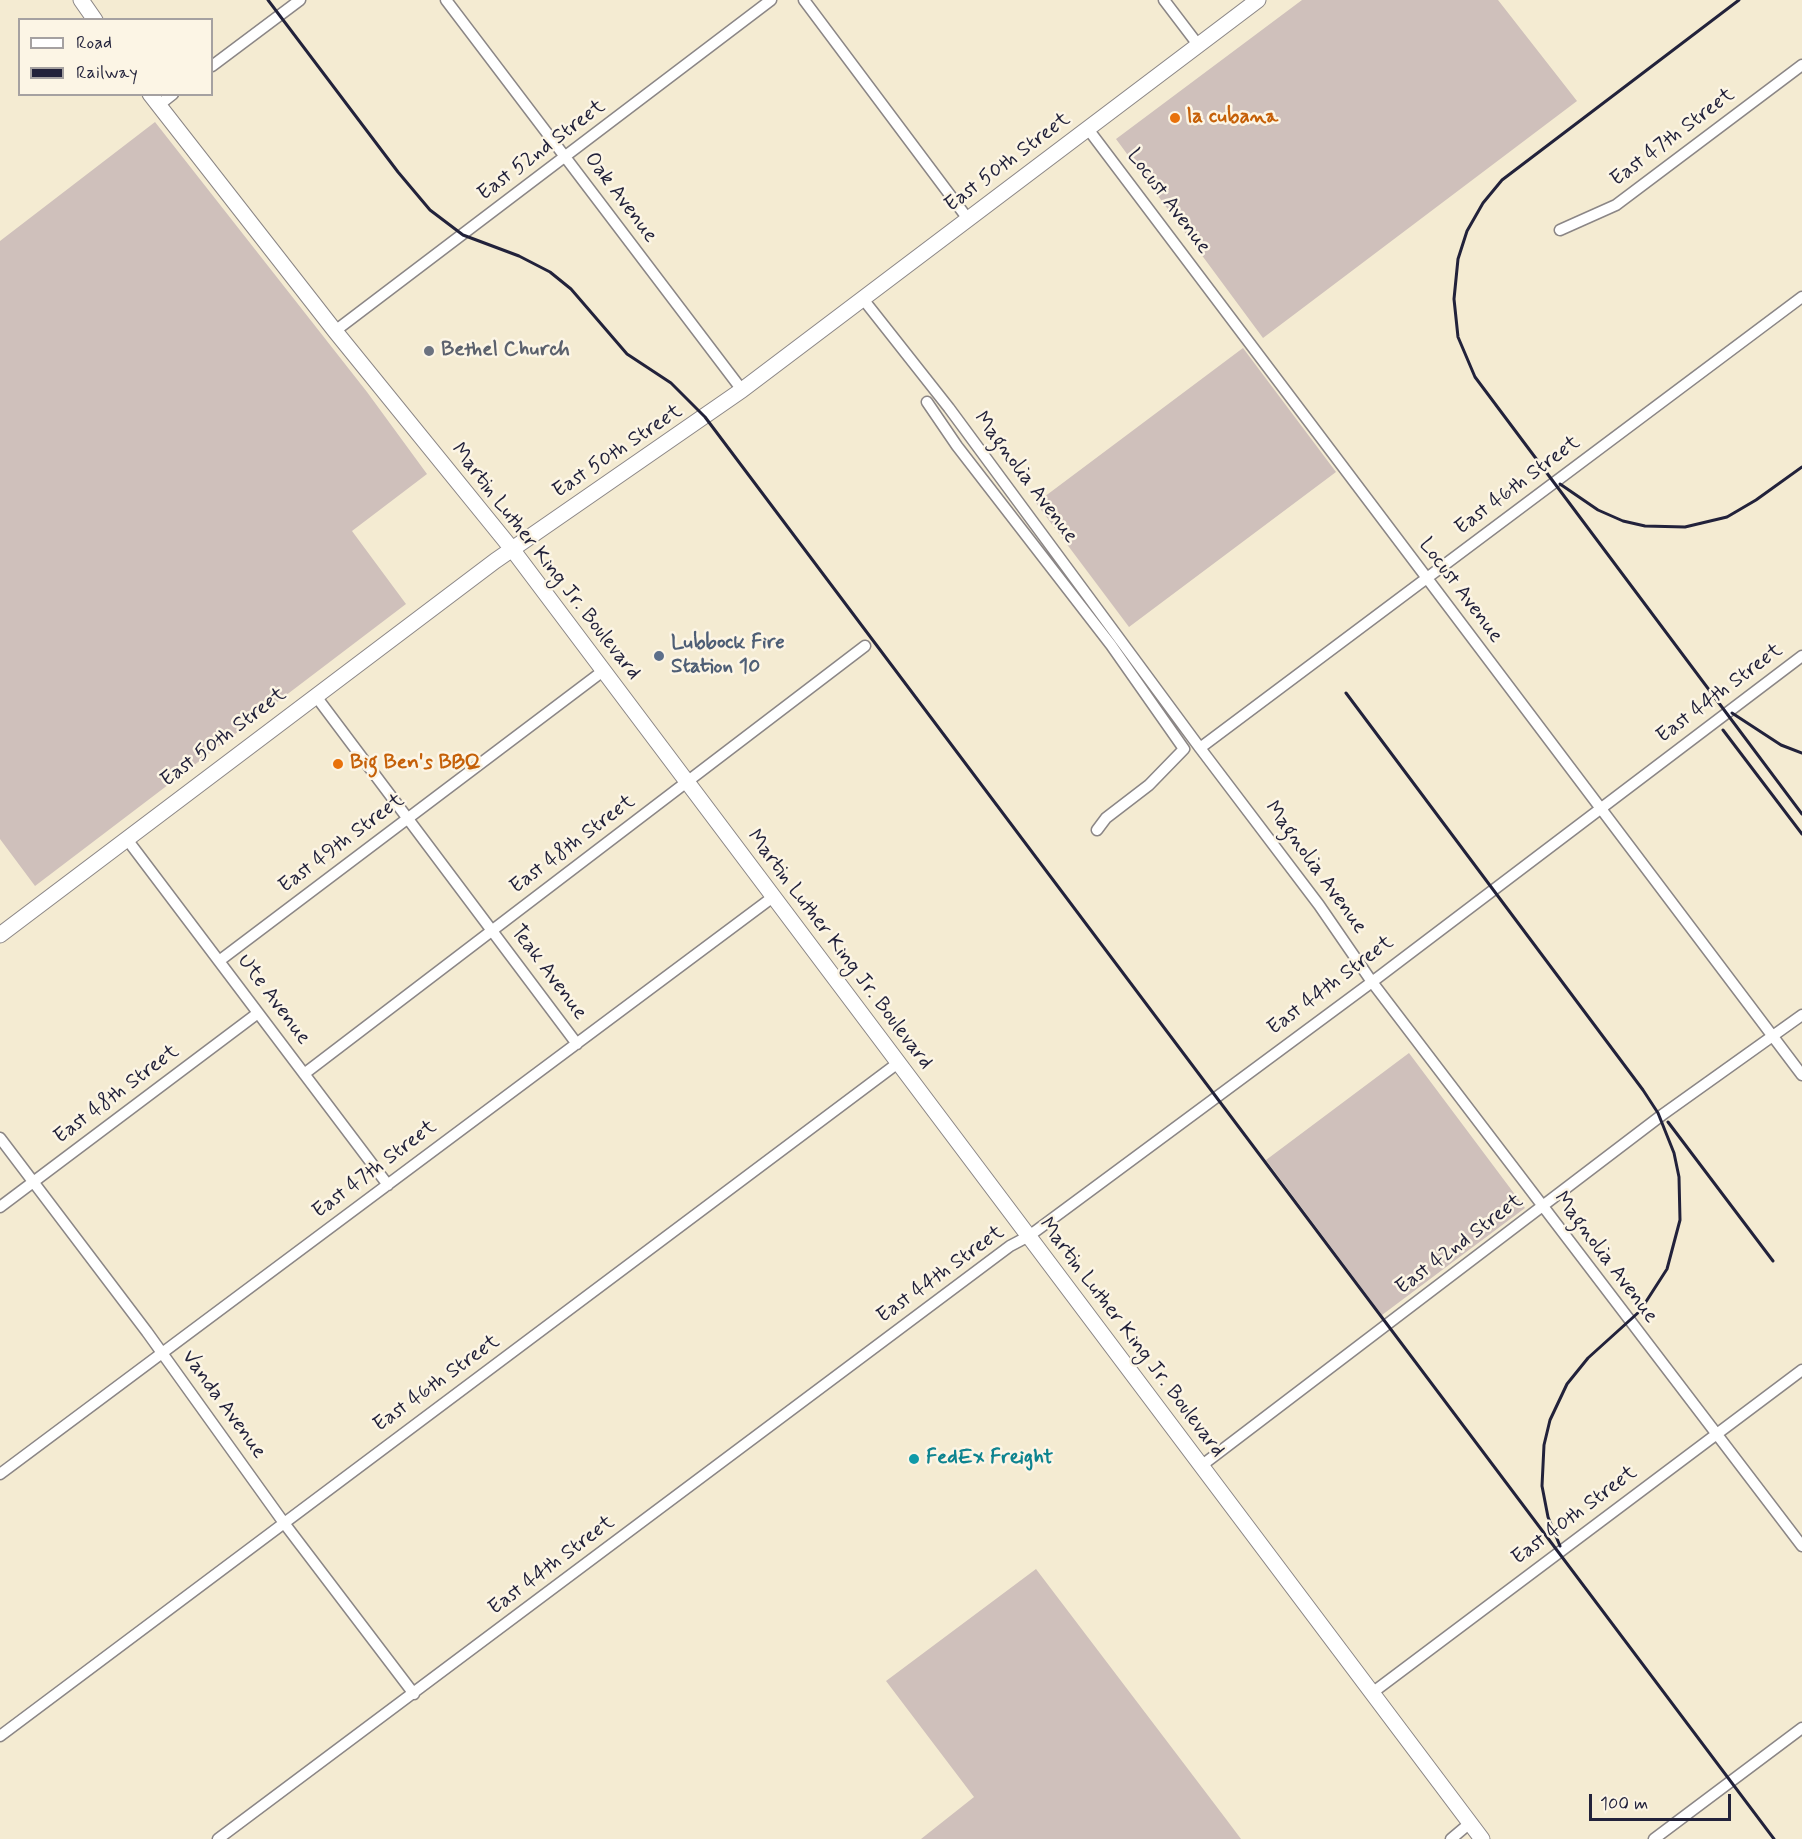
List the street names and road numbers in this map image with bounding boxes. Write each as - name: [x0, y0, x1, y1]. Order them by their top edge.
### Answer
- street label: East 47th Street: [1606, 83, 1740, 193]
- street label: East 52nd Street: [473, 95, 611, 207]
- street label: East 50th Street: [940, 108, 1076, 218]
- street label: Locust Avenue: [1120, 145, 1216, 259]
- street label: Oak Avenue: [578, 148, 662, 248]
- street label: East 50th Street: [548, 399, 688, 505]
- street label: Magnolia Avenue: [967, 407, 1083, 549]
- street label: East 46th Street: [1451, 431, 1585, 541]
- street label: Martin Luther King Jr. Boulevard: [445, 439, 645, 685]
- street label: Locust Avenue: [1412, 534, 1508, 648]
- street label: East 44th Street: [1652, 638, 1788, 750]
- street label: East 50th Street: [156, 683, 292, 793]
- street label: East 49th Street: [274, 789, 410, 899]
- street label: East 48th Street: [506, 790, 640, 900]
- street label: Magnolia Avenue: [1258, 797, 1372, 939]
- street label: Martin Luther King Jr. Boulevard: [741, 825, 937, 1075]
- street label: Teak Avenue: [504, 921, 592, 1025]
- street label: East 44th Street: [1263, 930, 1399, 1042]
- street label: Ute Avenue: [231, 950, 315, 1050]
- street label: East 48th Street: [50, 1040, 184, 1150]
- street label: East 47th Street: [308, 1115, 442, 1225]
- street label: Magnolia Avenue: [1547, 1187, 1663, 1329]
- street label: East 42nd Street: [1391, 1189, 1529, 1301]
- street label: Martin Luther King Jr. Boulevard: [1033, 1213, 1229, 1463]
- street label: East 44th Street: [872, 1220, 1010, 1330]
- street label: East 46th Street: [369, 1330, 505, 1438]
- street label: Vanda Avenue: [175, 1346, 271, 1464]
- street label: East 40th Street: [1507, 1461, 1643, 1571]
- street label: East 44th Street: [484, 1510, 620, 1622]

